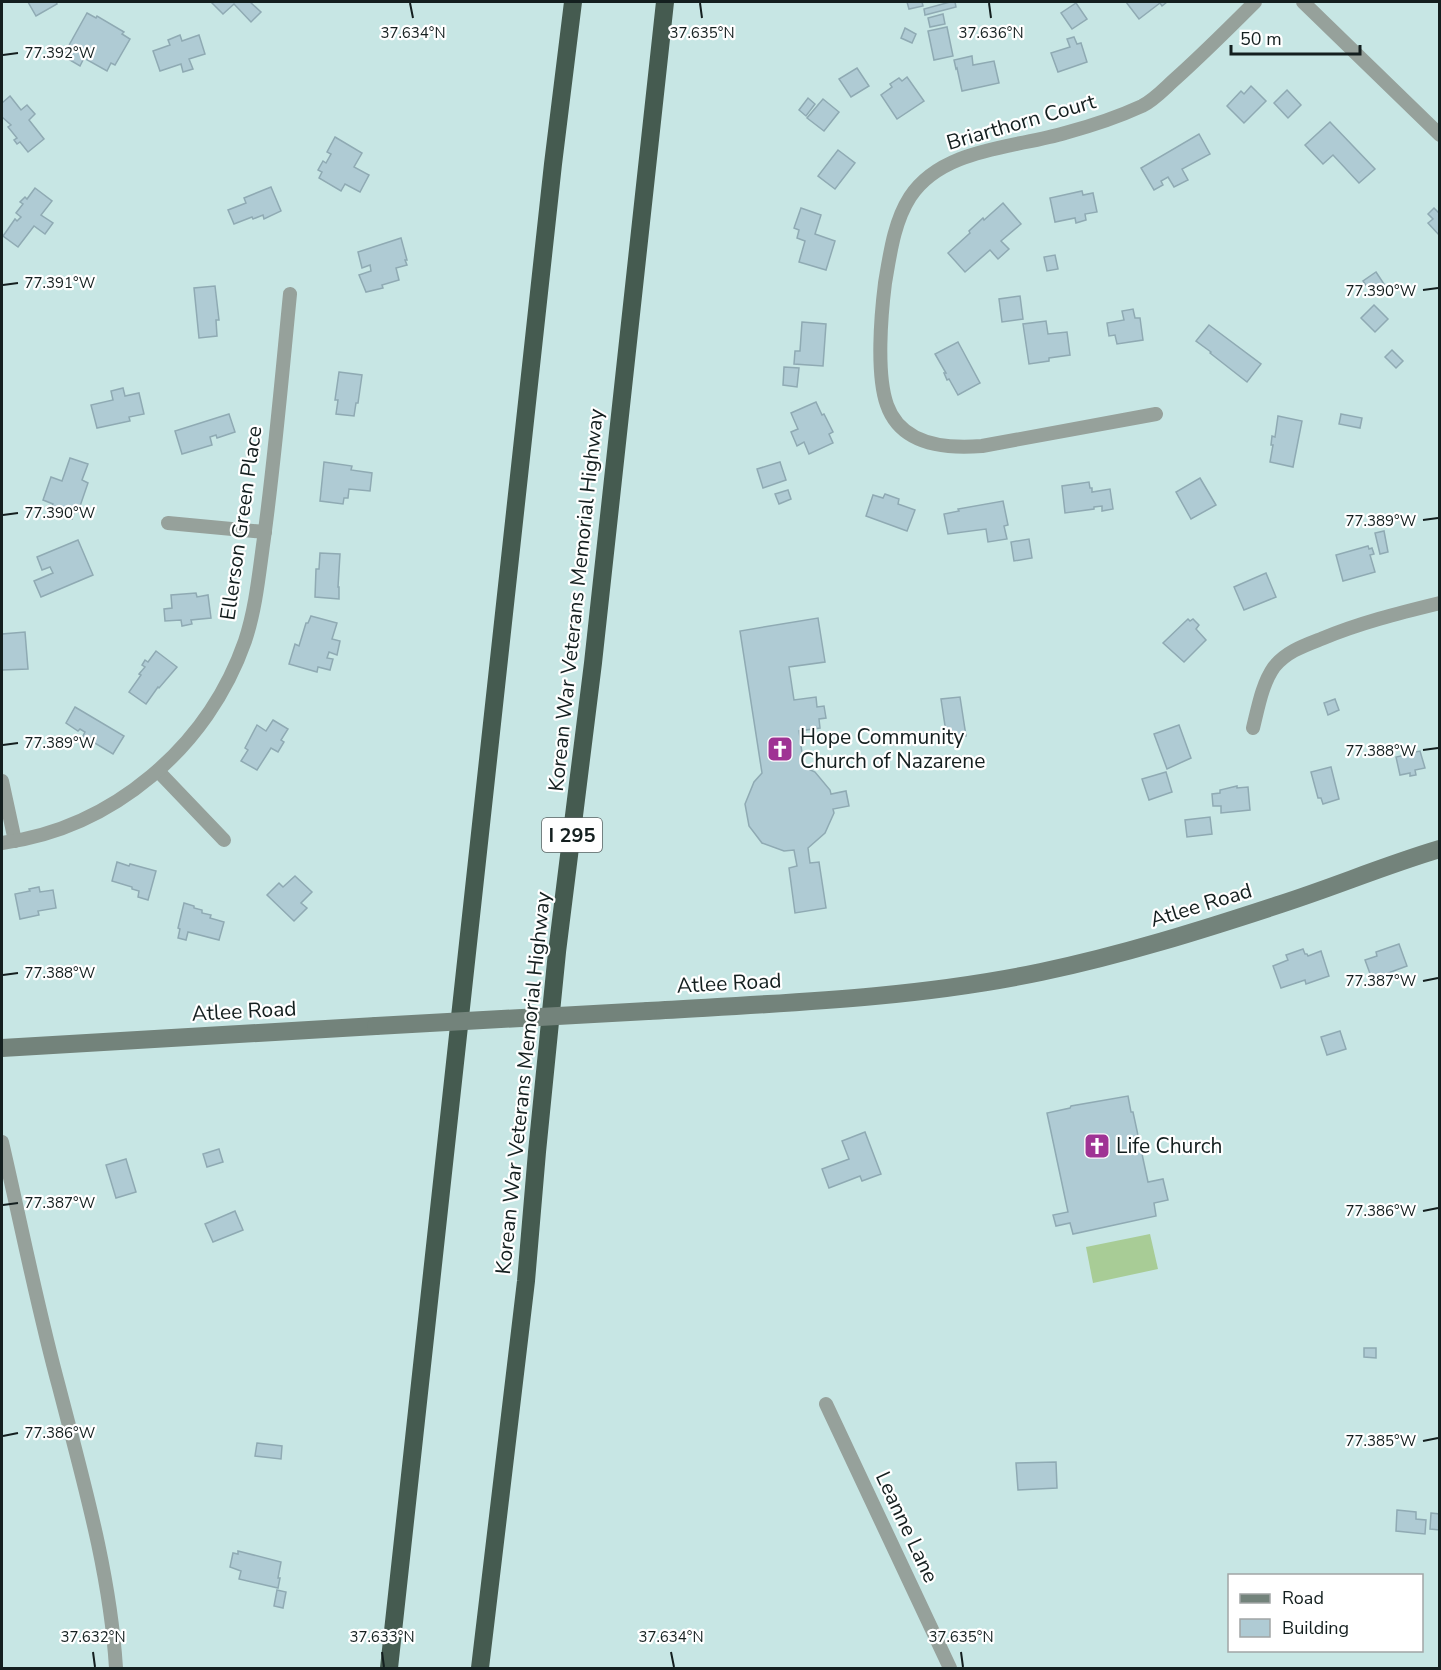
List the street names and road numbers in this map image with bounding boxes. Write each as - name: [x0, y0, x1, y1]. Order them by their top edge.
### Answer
- street label: Briarthorn Court: [943, 87, 1099, 157]
- street label: Korean War Veterans Memorial Highway: [542, 407, 610, 793]
- street label: Ellerson Green Place: [214, 424, 268, 622]
- road number: I 295: [542, 818, 602, 852]
- street label: Atlee Road: [1147, 876, 1255, 934]
- street label: Korean War Veterans Memorial Highway: [489, 890, 557, 1276]
- street label: Atlee Road: [676, 966, 782, 1000]
- street label: Atlee Road: [191, 994, 297, 1028]
- street label: Leanne Lane: [869, 1467, 945, 1587]

